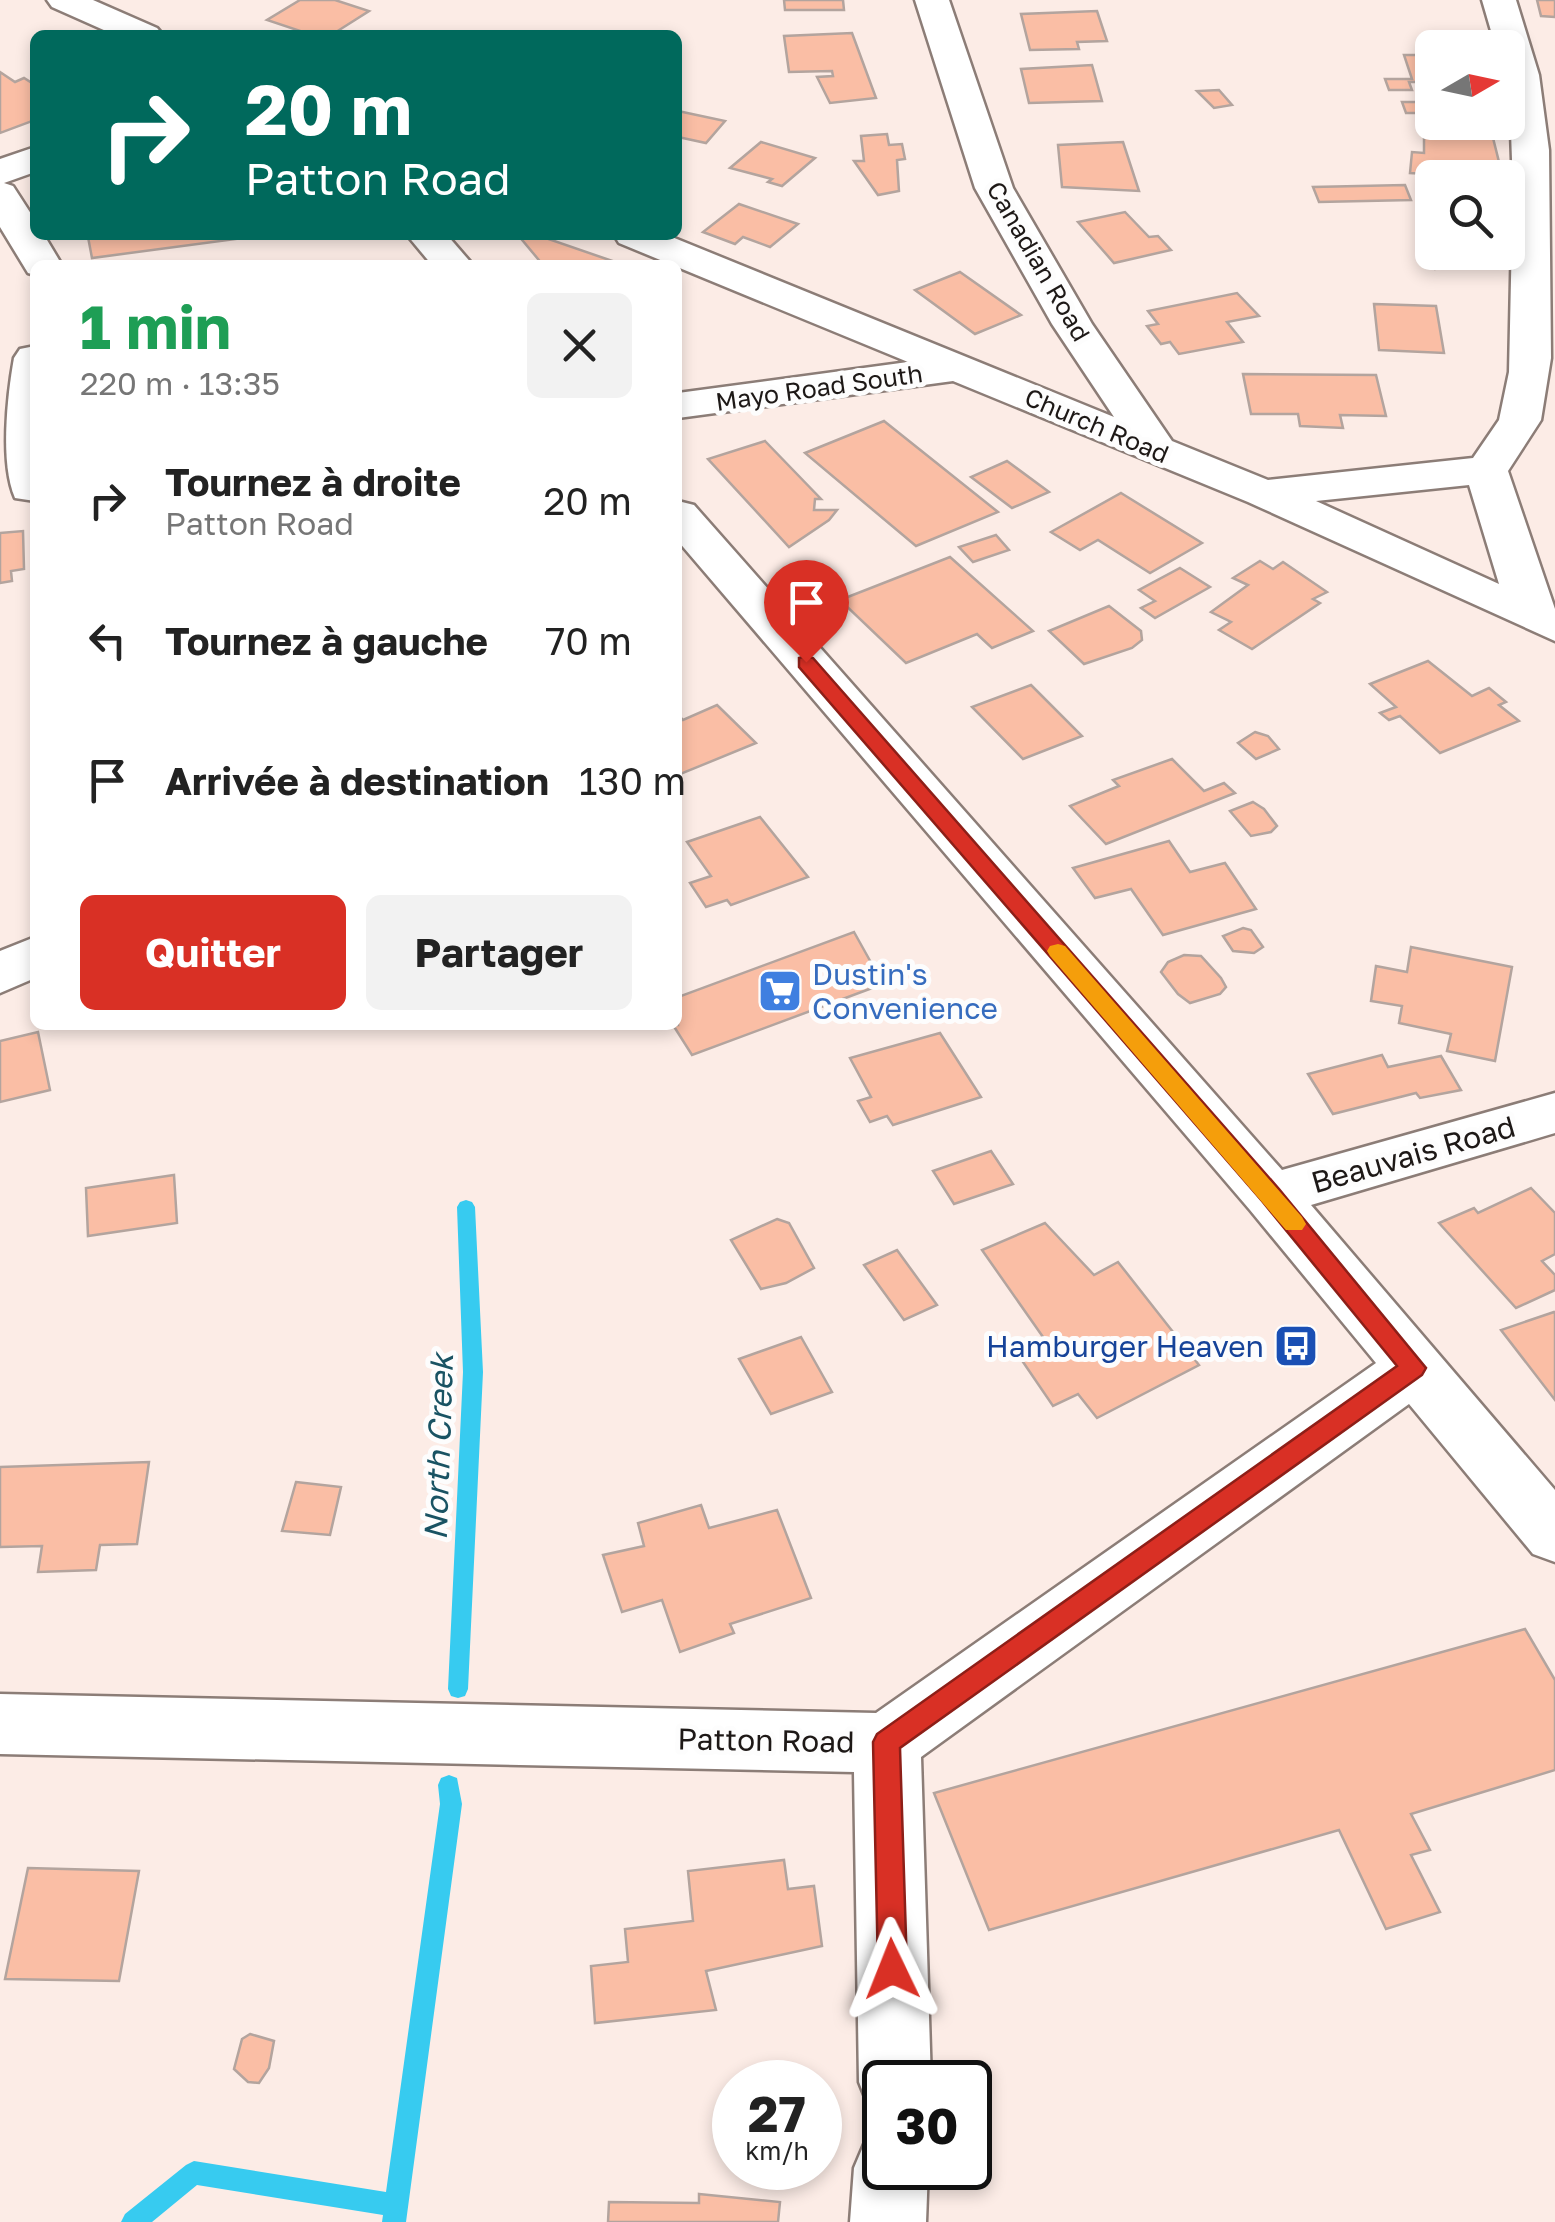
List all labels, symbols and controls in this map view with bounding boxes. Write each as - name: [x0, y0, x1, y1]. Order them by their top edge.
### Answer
- north arrow: [1415, 30, 1525, 140]
- map controls: [1415, 30, 1525, 270]
- text: 20 m: [245, 66, 412, 150]
- icon: right: [80, 70, 210, 200]
- text: Patton Road: [245, 151, 511, 205]
- button: search: [1415, 160, 1525, 270]
- street label: Canadian Road: [981, 175, 1097, 347]
- text: 1 min: [80, 290, 231, 362]
- button: close: [527, 293, 632, 398]
- street label: Mayo Road South: [713, 357, 925, 417]
- text: 220 m · 13:35: [80, 364, 280, 402]
- street label: Church Road: [1020, 381, 1174, 469]
- text: Tournez à droite: [165, 459, 461, 504]
- icon: right: [80, 473, 135, 528]
- text: 20 m: [543, 478, 632, 523]
- text: Patton Road: [165, 504, 354, 542]
- pin: [764, 560, 849, 663]
- icon: arrive: [779, 575, 834, 630]
- icon: left: [80, 613, 135, 668]
- text: Tournez à gauche: [165, 618, 488, 663]
- text: 70 m: [545, 618, 632, 663]
- icon: arrive: [80, 753, 135, 808]
- text: Arrivée à destination: [165, 758, 549, 803]
- text: 130 m: [579, 758, 686, 803]
- button: Quitter: [80, 895, 346, 1010]
- button: Partager: [366, 895, 632, 1010]
- place label: Dustin's Convenience: [812, 956, 998, 1026]
- supermarket icon: Dustin's Convenience: [757, 968, 803, 1014]
- street label: Beauvais Road: [1307, 1108, 1519, 1200]
- bus stop icon: Hamburger Heaven: [1273, 1323, 1319, 1369]
- place label: Hamburger Heaven: [986, 1328, 1264, 1364]
- water label: North Creek: [416, 1350, 460, 1541]
- street label: Patton Road: [677, 1720, 855, 1760]
- position arrow: [840, 1917, 944, 2021]
- speed limit sign: 30: [862, 2060, 992, 2190]
- text: 27: [748, 2083, 806, 2143]
- text: km/h: [745, 2135, 809, 2166]

